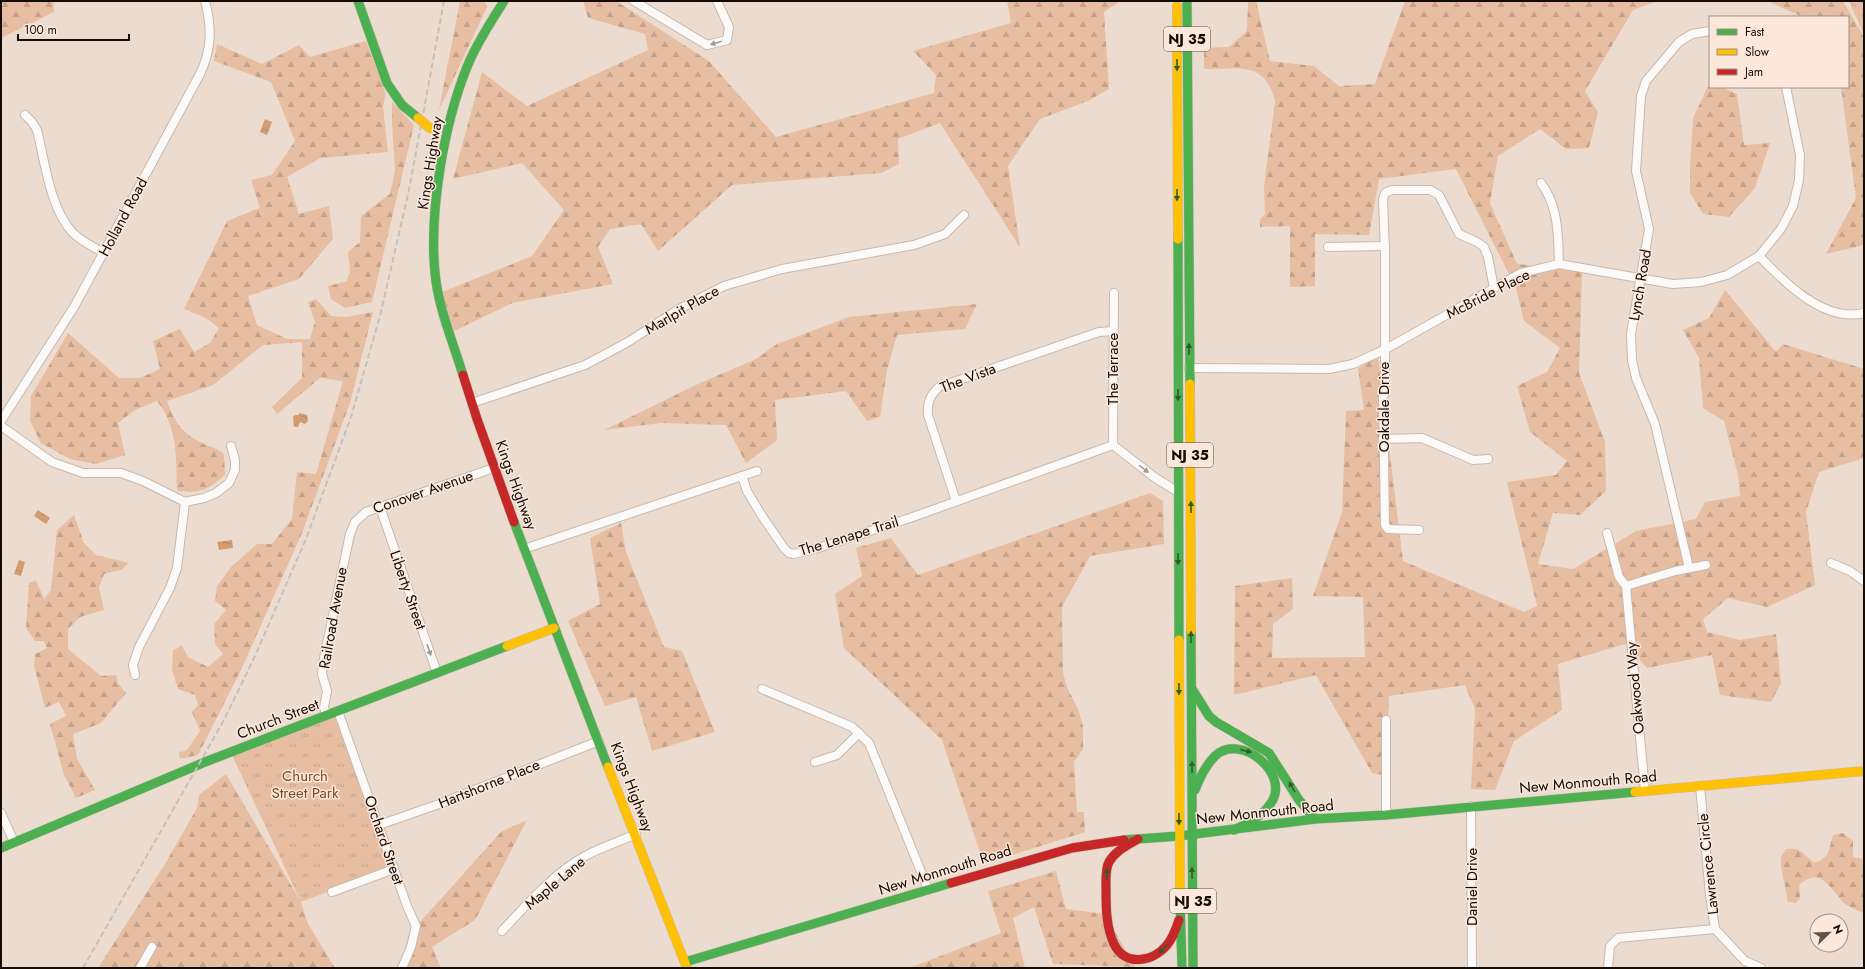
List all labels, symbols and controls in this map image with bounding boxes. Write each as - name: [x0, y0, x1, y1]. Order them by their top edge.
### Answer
- scale bar: [18, 16, 129, 42]
- legend: [1709, 16, 1849, 88]
- text: 100 m: [24, 21, 57, 39]
- text: Fast: [1745, 23, 1764, 41]
- road number: NJ 35: [1164, 27, 1210, 51]
- one-way arrow: [709, 40, 721, 46]
- text: Slow: [1745, 43, 1770, 61]
- one-way arrow: [1174, 59, 1180, 72]
- text: Jam: [1743, 63, 1763, 81]
- street label: Kings Highway: [412, 114, 448, 211]
- street label: Holland Road: [93, 174, 153, 260]
- one-way arrow: [1174, 189, 1180, 202]
- street label: Lynch Road: [1623, 247, 1657, 323]
- street label: McBride Place: [1442, 263, 1534, 325]
- street label: Marlpit Place: [641, 280, 723, 340]
- street label: The Terrace: [1102, 332, 1124, 405]
- one-way arrow: [1186, 342, 1192, 355]
- street label: The Vista: [937, 357, 999, 399]
- street label: Oakdale Drive: [1373, 362, 1395, 452]
- one-way arrow: [1175, 389, 1181, 402]
- street label: Kings Highway: [490, 437, 543, 533]
- road number: NJ 35: [1167, 443, 1213, 467]
- street label: Conover Avenue: [370, 464, 476, 519]
- one-way arrow: [1138, 465, 1149, 473]
- one-way arrow: [1188, 500, 1194, 513]
- street label: The Lenape Trail: [797, 510, 901, 562]
- street label: Liberty Street: [384, 547, 432, 633]
- one-way arrow: [1175, 553, 1181, 566]
- street label: Railroad Avenue: [313, 565, 353, 671]
- one-way arrow: [1188, 630, 1194, 643]
- street label: Oakwood Way: [1620, 641, 1650, 735]
- one-way arrow: [426, 644, 432, 656]
- one-way arrow: [1176, 683, 1182, 696]
- street label: Church Street: [234, 693, 323, 745]
- street label: Kings Highway: [605, 739, 659, 835]
- one-way arrow: [1240, 749, 1253, 755]
- street label: Hartshorne Place: [435, 754, 543, 814]
- one-way arrow: [1189, 760, 1195, 773]
- park label: Church Street Park: [271, 765, 339, 804]
- street label: New Monmouth Road: [1518, 765, 1658, 799]
- one-way arrow: [1289, 782, 1296, 793]
- street label: Orchard Street: [358, 792, 410, 888]
- street label: New Monmouth Road: [1195, 794, 1335, 830]
- street label: Lawrence Circle: [1692, 812, 1724, 916]
- one-way arrow: [1176, 813, 1182, 826]
- street label: New Monmouth Road: [876, 839, 1014, 901]
- street label: Daniel Drive: [1461, 848, 1483, 926]
- street label: Maple Lane: [520, 851, 590, 915]
- one-way arrow: [1189, 867, 1196, 879]
- one-way arrow: [1103, 868, 1110, 880]
- road number: NJ 35: [1170, 889, 1216, 913]
- north arrow: [1809, 913, 1849, 953]
- text: N: [1829, 922, 1847, 936]
- one-way arrow: [1158, 944, 1168, 954]

